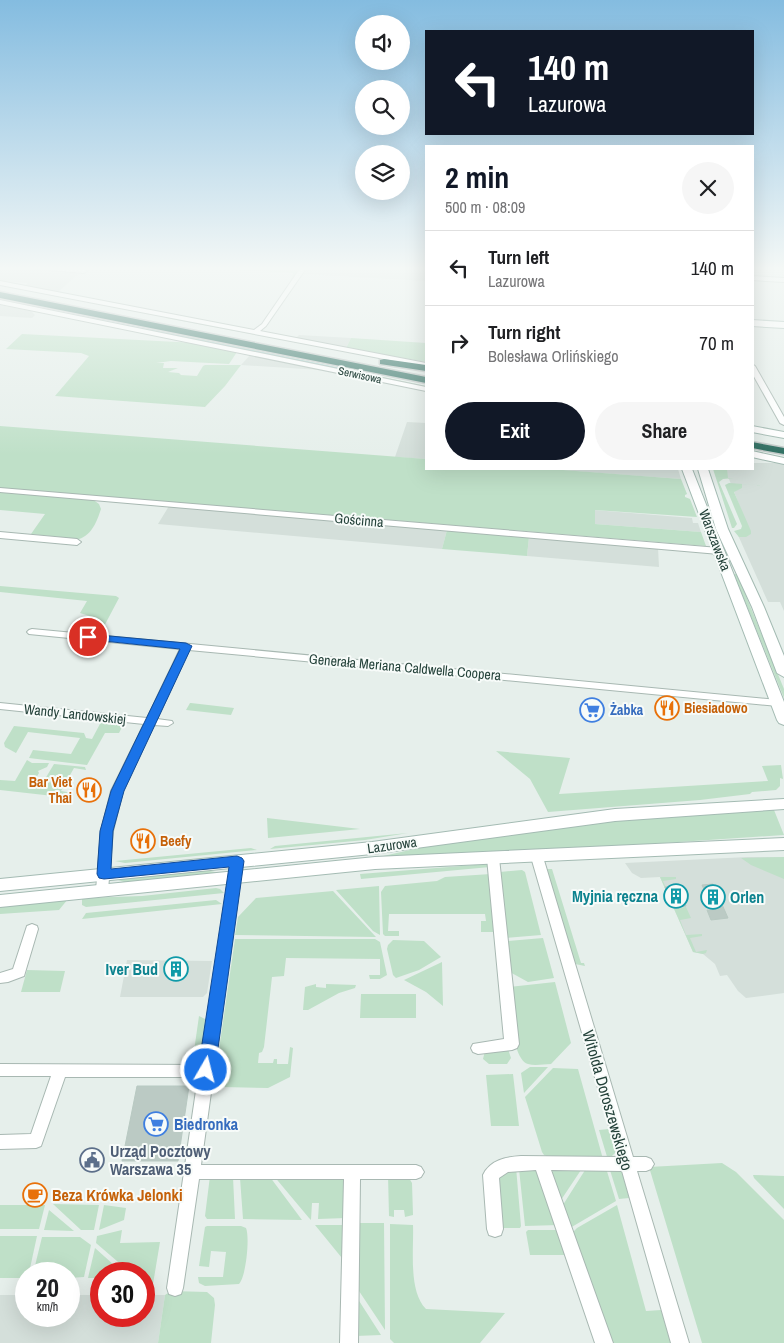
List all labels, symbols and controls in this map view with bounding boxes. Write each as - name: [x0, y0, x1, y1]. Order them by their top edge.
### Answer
- map controls: [355, 15, 410, 200]
- button: sound: [355, 15, 410, 70]
- text: 140 m: [528, 44, 609, 91]
- icon: left: [445, 50, 510, 115]
- button: search: [355, 80, 410, 135]
- text: Lazurowa: [528, 89, 606, 119]
- button: layers: [355, 145, 410, 200]
- text: 2 min: [445, 157, 509, 197]
- button: close: [682, 162, 734, 214]
- text: 500 m · 08:09: [445, 196, 525, 218]
- text: Turn left: [488, 244, 549, 270]
- icon: left: [445, 254, 473, 282]
- text: 140 m: [691, 255, 734, 281]
- text: Lazurowa: [488, 270, 545, 292]
- text: Turn right: [488, 319, 560, 345]
- icon: right: [445, 329, 473, 357]
- text: 70 m: [699, 330, 734, 356]
- text: Bolesława Orlińskiego: [488, 345, 619, 367]
- street label: Serwisowa: [337, 364, 383, 386]
- button: Exit: [445, 402, 585, 460]
- button: Share: [595, 402, 734, 460]
- street label: Warszawska: [695, 507, 735, 574]
- street label: Gościnna: [334, 509, 385, 531]
- pin: [67, 616, 109, 658]
- icon: arrive: [74, 623, 102, 651]
- street label: Generała Meriana Caldwella Coopera: [308, 650, 502, 684]
- restaurant icon: Biesiadowo: [654, 695, 680, 721]
- supermarket icon: Żabka: [579, 697, 605, 723]
- place label: Biesiadowo: [684, 699, 748, 717]
- street label: Wandy Landowskiej: [23, 700, 127, 728]
- place label: Żabka: [610, 701, 644, 719]
- place label: Bar Viet Thai: [29, 773, 72, 807]
- restaurant icon: Bar Viet Thai: [76, 777, 102, 803]
- restaurant icon: Beefy: [130, 828, 156, 854]
- place label: Beefy: [160, 832, 192, 850]
- street label: Lazurowa: [366, 833, 418, 857]
- building icon: Myjnia ręczna: [663, 883, 689, 909]
- building icon: Orlen: [700, 884, 726, 910]
- place label: Myjnia ręczna: [572, 885, 659, 907]
- place label: Orlen: [730, 886, 764, 908]
- building icon: Iver Bud: [163, 956, 189, 982]
- place label: Iver Bud: [106, 958, 158, 980]
- street label: Witolda Doroszewskiego: [577, 1027, 639, 1173]
- position arrow: [179, 1043, 231, 1095]
- supermarket icon: Biedronka: [143, 1111, 169, 1137]
- place label: Biedronka: [174, 1113, 239, 1135]
- place label: Urząd Pocztowy Warszawa 35: [110, 1140, 211, 1180]
- public building icon: Urząd Pocztowy Warszawa 35: [79, 1147, 105, 1173]
- cafe icon: Beza Krówka Jelonki: [22, 1182, 48, 1208]
- place label: Beza Krówka Jelonki: [52, 1184, 183, 1206]
- speed limit sign: 30: [90, 1262, 155, 1327]
- text: 20: [36, 1271, 59, 1305]
- text: km/h: [37, 1299, 58, 1315]

